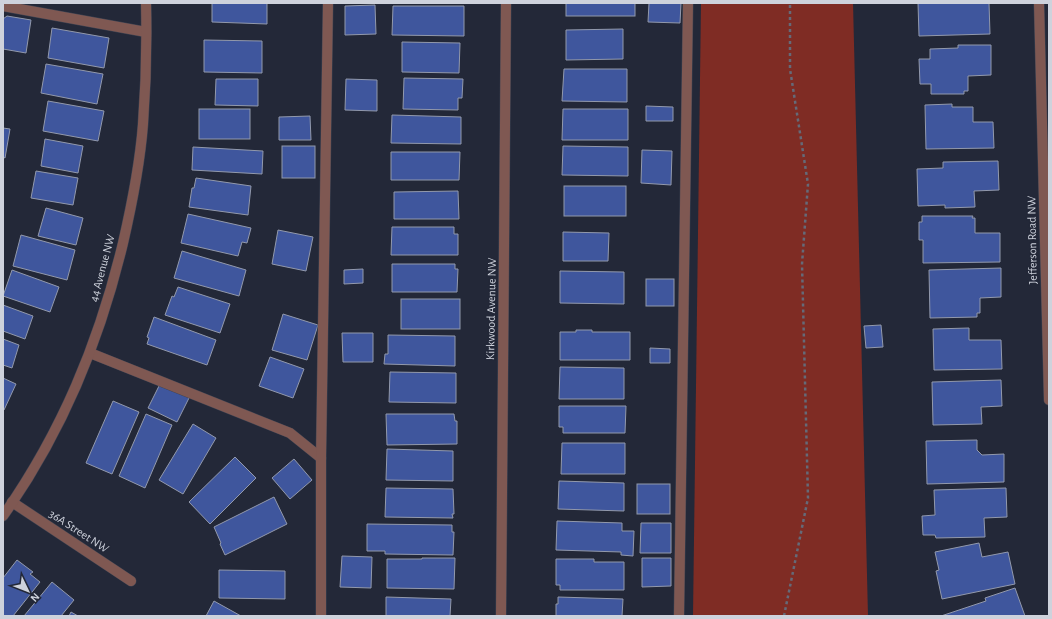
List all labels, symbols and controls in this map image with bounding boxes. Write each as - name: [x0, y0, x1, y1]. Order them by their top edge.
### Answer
- street label: Jefferson Road NW: [1025, 195, 1039, 284]
- street label: 44 Avenue NW: [87, 233, 117, 303]
- street label: Kirkwood Avenue NW: [484, 257, 498, 360]
- street label: 36A Street NW: [47, 507, 111, 555]
- north arrow: [8, 571, 48, 611]
- text: N: [28, 591, 42, 604]

